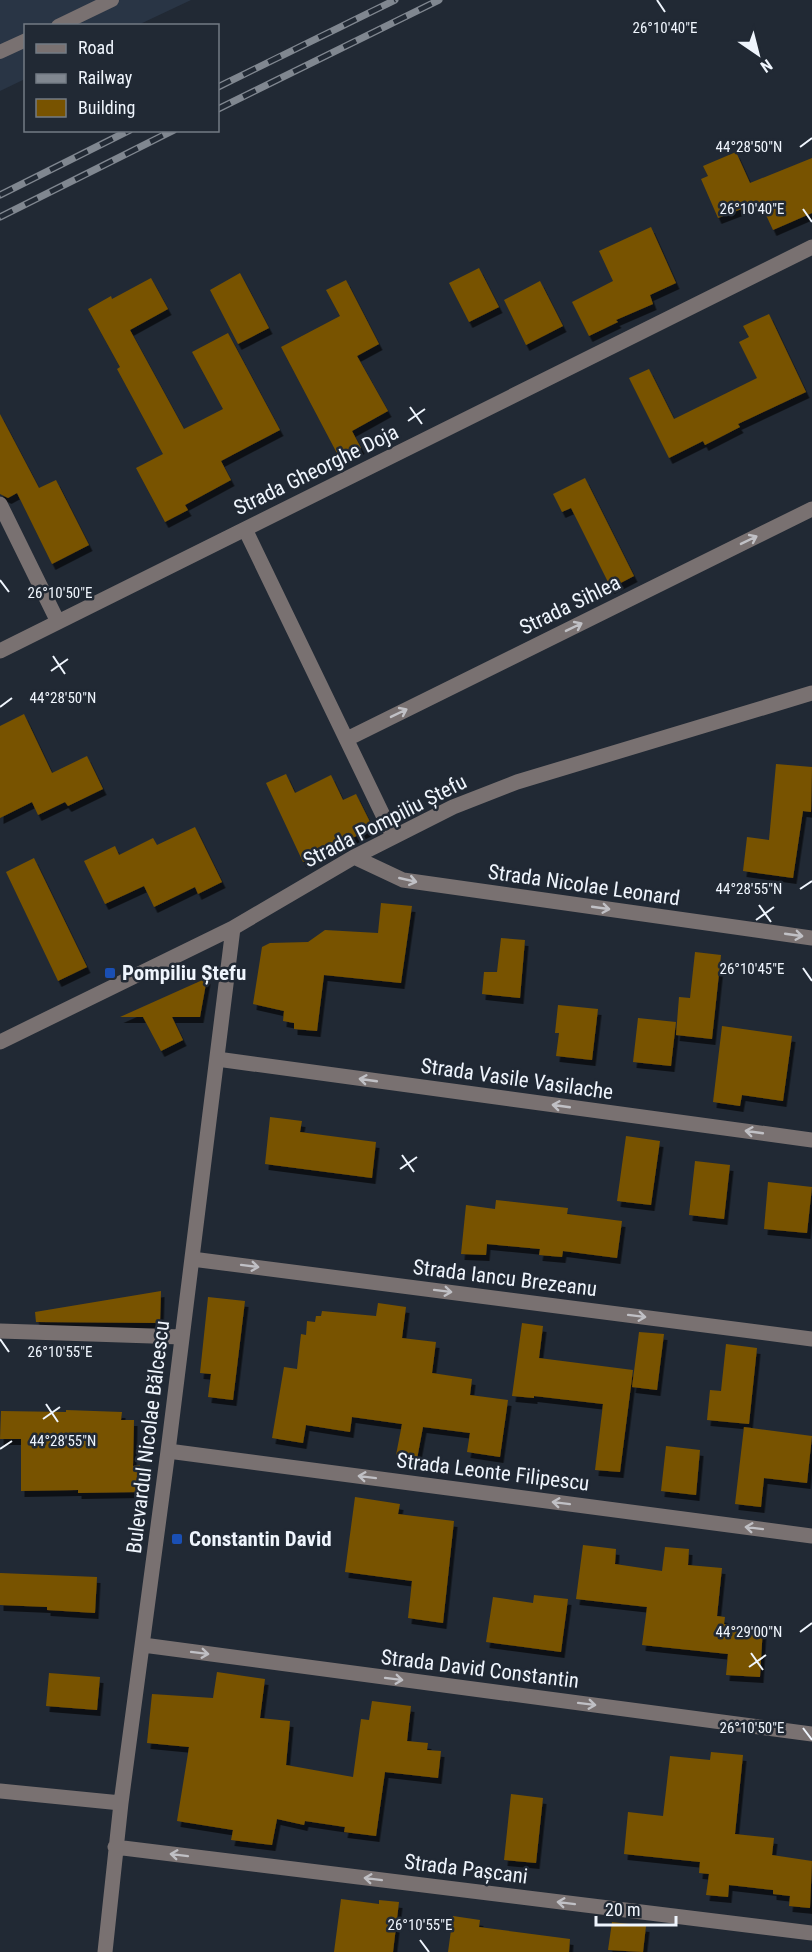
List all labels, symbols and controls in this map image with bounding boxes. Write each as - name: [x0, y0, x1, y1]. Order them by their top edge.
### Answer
- text: 26°10'40"E: [633, 19, 697, 37]
- legend: [24, 24, 219, 132]
- north arrow: [728, 24, 788, 84]
- text: Road: [78, 37, 114, 58]
- text: N: [757, 55, 776, 76]
- text: Railway: [78, 67, 133, 88]
- text: Building: [78, 97, 135, 118]
- text: 44°28'50"N: [716, 138, 782, 156]
- text: 26°10'40"E: [720, 200, 784, 218]
- street label: Strada Gheorghe Doja: [230, 420, 402, 520]
- one-way arrow: [740, 534, 758, 546]
- street label: Strada Sihlea: [516, 570, 624, 640]
- text: 26°10'50"E: [28, 584, 92, 602]
- one-way arrow: [565, 621, 583, 632]
- text: 44°28'50"N: [30, 689, 96, 707]
- one-way arrow: [390, 707, 408, 719]
- street label: Strada Pompiliu Ștefu: [299, 769, 471, 873]
- street label: Strada Nicolae Leonard: [487, 860, 681, 910]
- one-way arrow: [398, 875, 417, 886]
- text: 44°28'55"N: [716, 880, 782, 898]
- one-way arrow: [590, 903, 610, 914]
- one-way arrow: [783, 930, 803, 941]
- text: 26°10'45"E: [720, 960, 784, 978]
- place label: Pompiliu Ștefu: [122, 961, 246, 985]
- marker: Pompiliu Ștefu: [103, 966, 117, 980]
- street label: Strada Vasile Vasilache: [419, 1054, 615, 1104]
- one-way arrow: [358, 1074, 378, 1085]
- one-way arrow: [551, 1100, 571, 1111]
- one-way arrow: [745, 1126, 764, 1137]
- street label: Strada Iancu Brezeanu: [412, 1255, 598, 1301]
- one-way arrow: [240, 1261, 259, 1272]
- one-way arrow: [433, 1286, 453, 1297]
- one-way arrow: [626, 1311, 646, 1322]
- street label: Bulevardul Nicolae Bălcescu: [122, 1319, 174, 1555]
- text: 26°10'55"E: [28, 1343, 92, 1361]
- text: 44°28'55"N: [30, 1432, 96, 1450]
- street label: Strada Leonte Filipescu: [395, 1448, 591, 1496]
- one-way arrow: [358, 1472, 378, 1483]
- one-way arrow: [551, 1497, 571, 1508]
- one-way arrow: [745, 1522, 764, 1533]
- place label: Constantin David: [189, 1527, 332, 1551]
- marker: Constantin David: [170, 1532, 184, 1546]
- text: 44°29'00"N: [716, 1623, 782, 1641]
- street label: Strada David Constantin: [380, 1645, 580, 1693]
- one-way arrow: [190, 1648, 210, 1659]
- one-way arrow: [383, 1673, 403, 1684]
- one-way arrow: [577, 1699, 596, 1710]
- text: 26°10'50"E: [720, 1719, 784, 1737]
- one-way arrow: [170, 1849, 190, 1860]
- street label: Strada Pașcani: [403, 1850, 529, 1888]
- one-way arrow: [363, 1873, 383, 1884]
- scale bar: [596, 1889, 676, 1927]
- one-way arrow: [557, 1897, 577, 1908]
- text: 20 m: [605, 1899, 640, 1920]
- text: 26°10'55"E: [388, 1916, 452, 1934]

